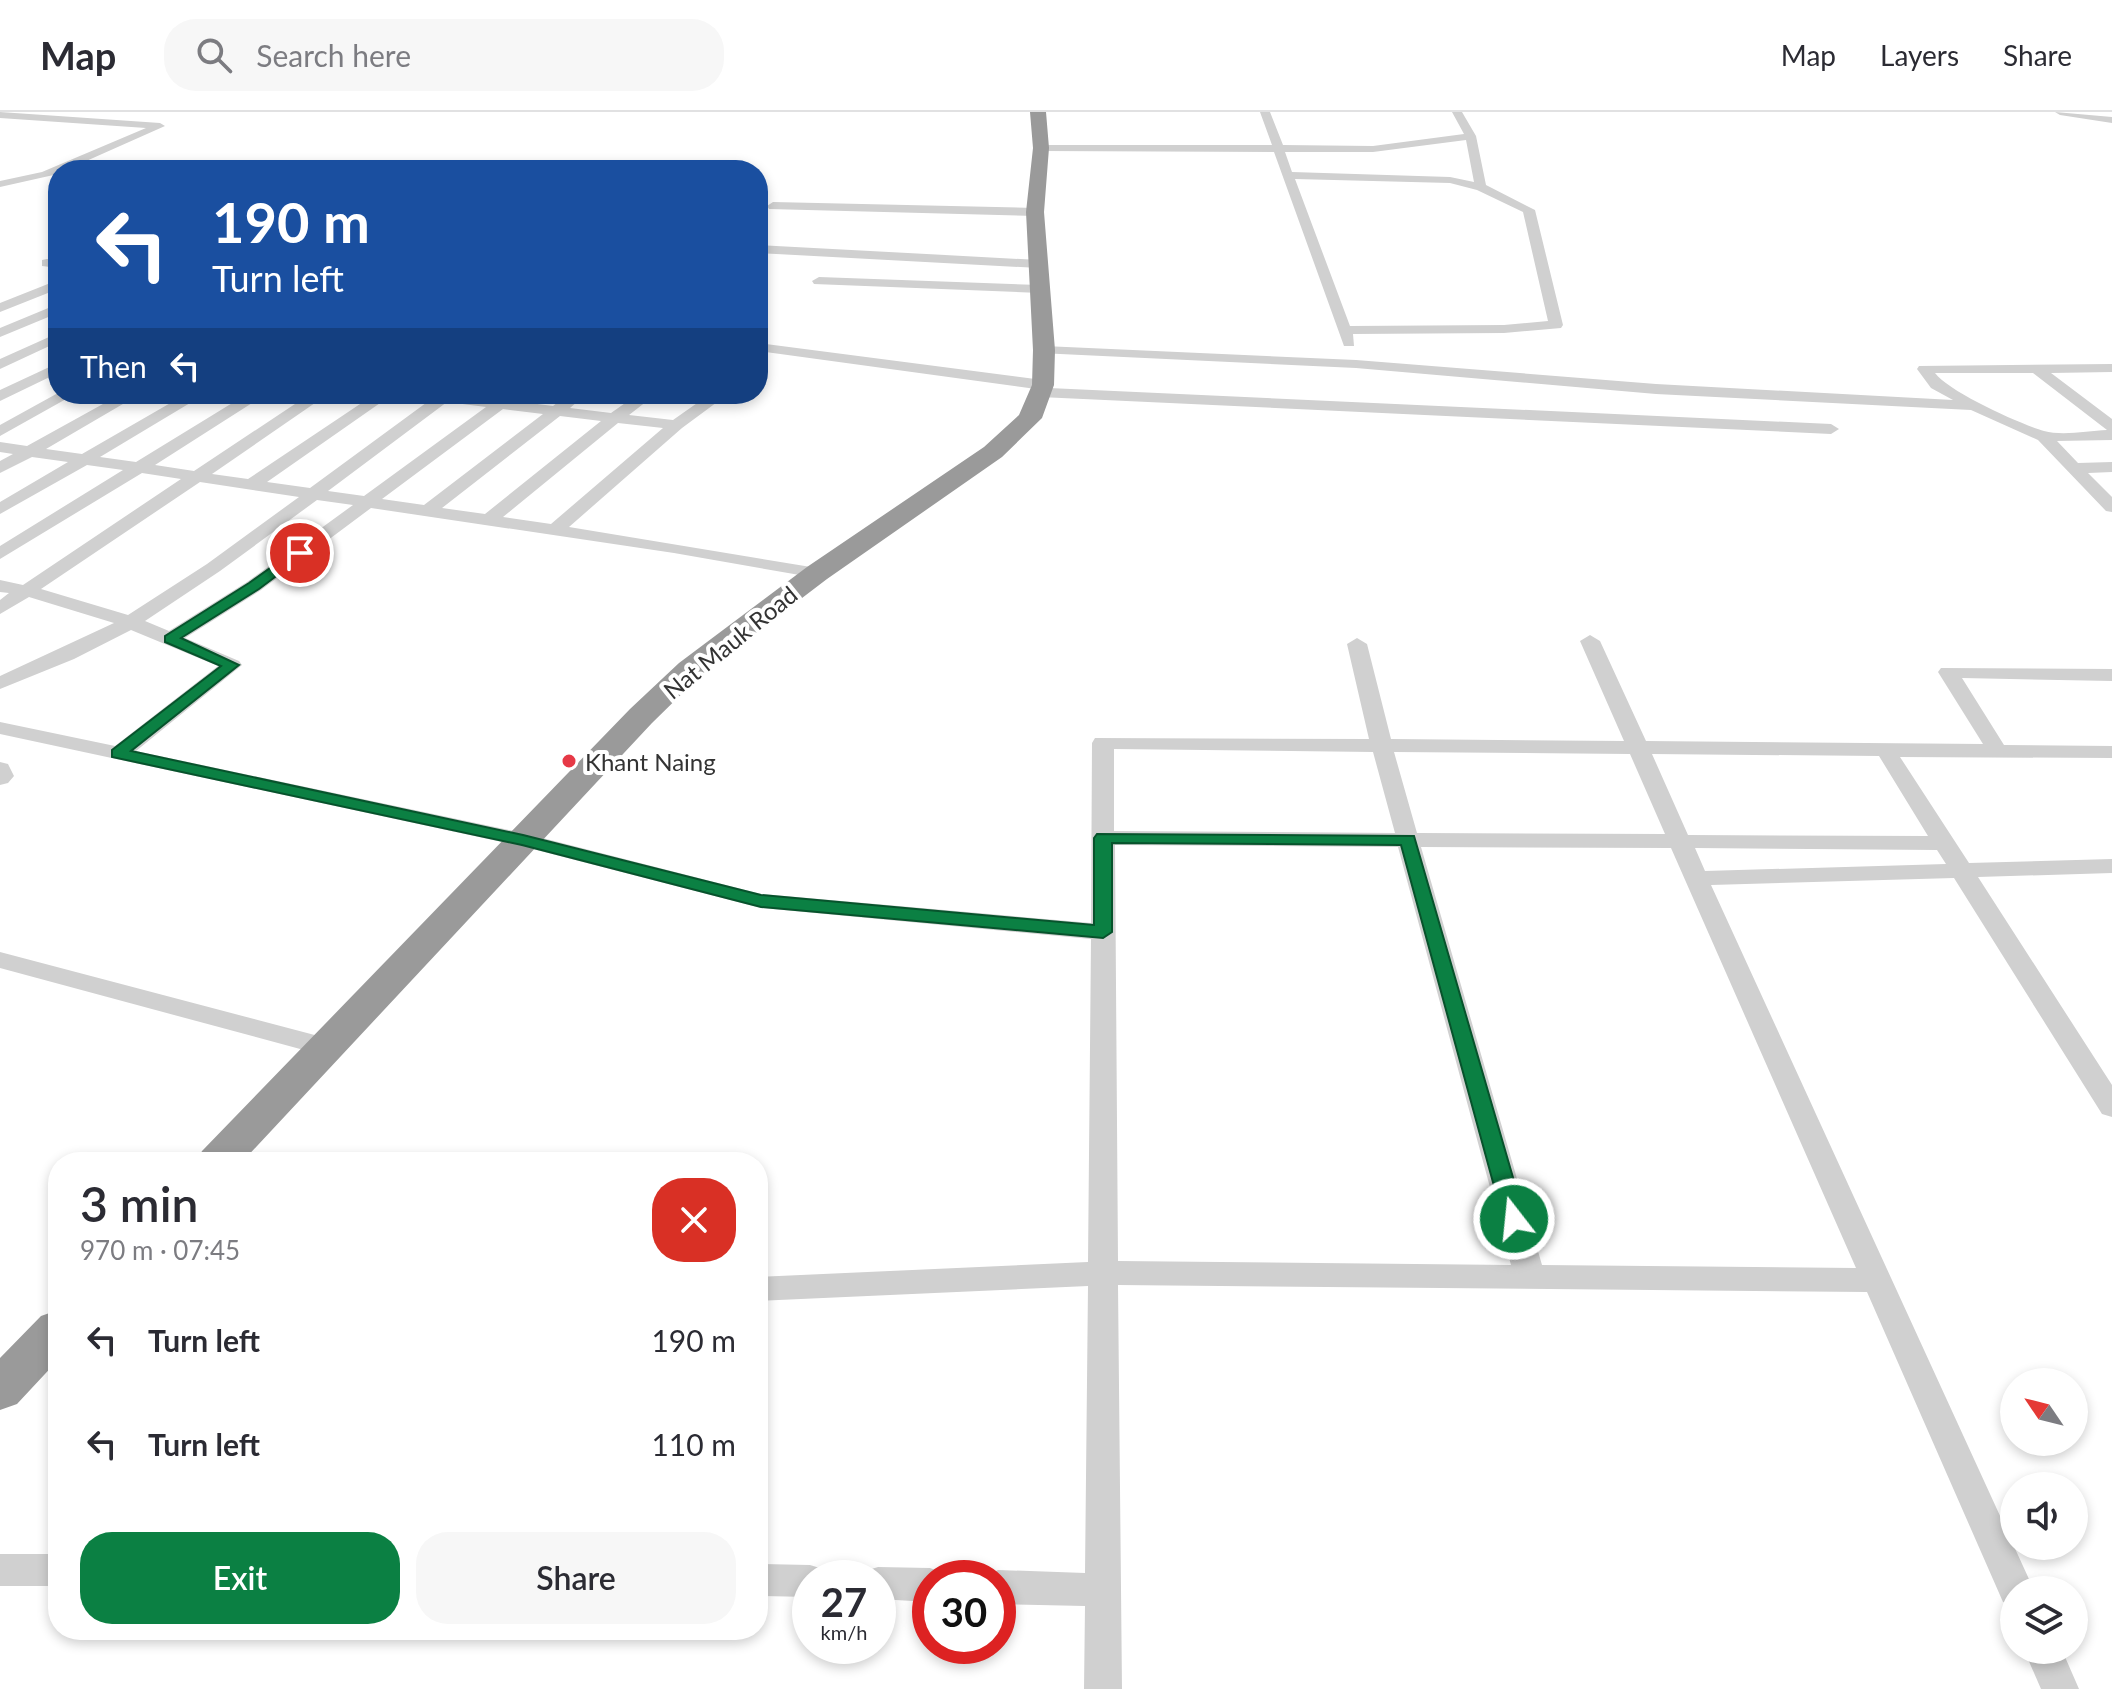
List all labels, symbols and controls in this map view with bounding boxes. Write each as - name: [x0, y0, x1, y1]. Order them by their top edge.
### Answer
- search box: [164, 19, 724, 91]
- text: Map: [40, 32, 116, 78]
- icon: search: [192, 33, 236, 77]
- text: Search here: [256, 37, 411, 73]
- text: Map: [1781, 38, 1836, 72]
- text: Layers: [1880, 38, 1959, 72]
- text: Share: [2003, 38, 2072, 72]
- text: 190 m: [212, 188, 370, 255]
- icon: left: [80, 192, 184, 296]
- text: Turn left: [212, 256, 344, 300]
- icon: left: [163, 344, 207, 388]
- text: Then: [80, 348, 147, 384]
- pin: [266, 519, 334, 587]
- icon: arrive: [278, 531, 322, 575]
- street label: Nat Mauk Road: [657, 579, 803, 705]
- place label: Khant Naing: [585, 747, 716, 776]
- marker: Khant Naing: [560, 752, 578, 770]
- text: 3 min: [80, 1175, 198, 1232]
- position arrow: [1472, 1177, 1556, 1261]
- button: close: [652, 1178, 736, 1262]
- text: 970 m · 07:45: [80, 1234, 240, 1266]
- icon: left: [80, 1318, 124, 1362]
- text: Turn left: [148, 1322, 260, 1358]
- text: 190 m: [651, 1322, 736, 1358]
- north arrow: [2000, 1368, 2088, 1456]
- map controls: [2000, 1368, 2088, 1664]
- icon: left: [80, 1422, 124, 1466]
- text: Turn left: [148, 1426, 260, 1462]
- text: 110 m: [651, 1426, 736, 1462]
- button: sound: [2000, 1472, 2088, 1560]
- button: Exit: [80, 1532, 400, 1624]
- button: Share: [416, 1532, 736, 1624]
- speed limit sign: 30: [912, 1560, 1016, 1664]
- button: layers: [2000, 1576, 2088, 1664]
- text: 27: [821, 1578, 867, 1626]
- text: km/h: [821, 1620, 867, 1644]

